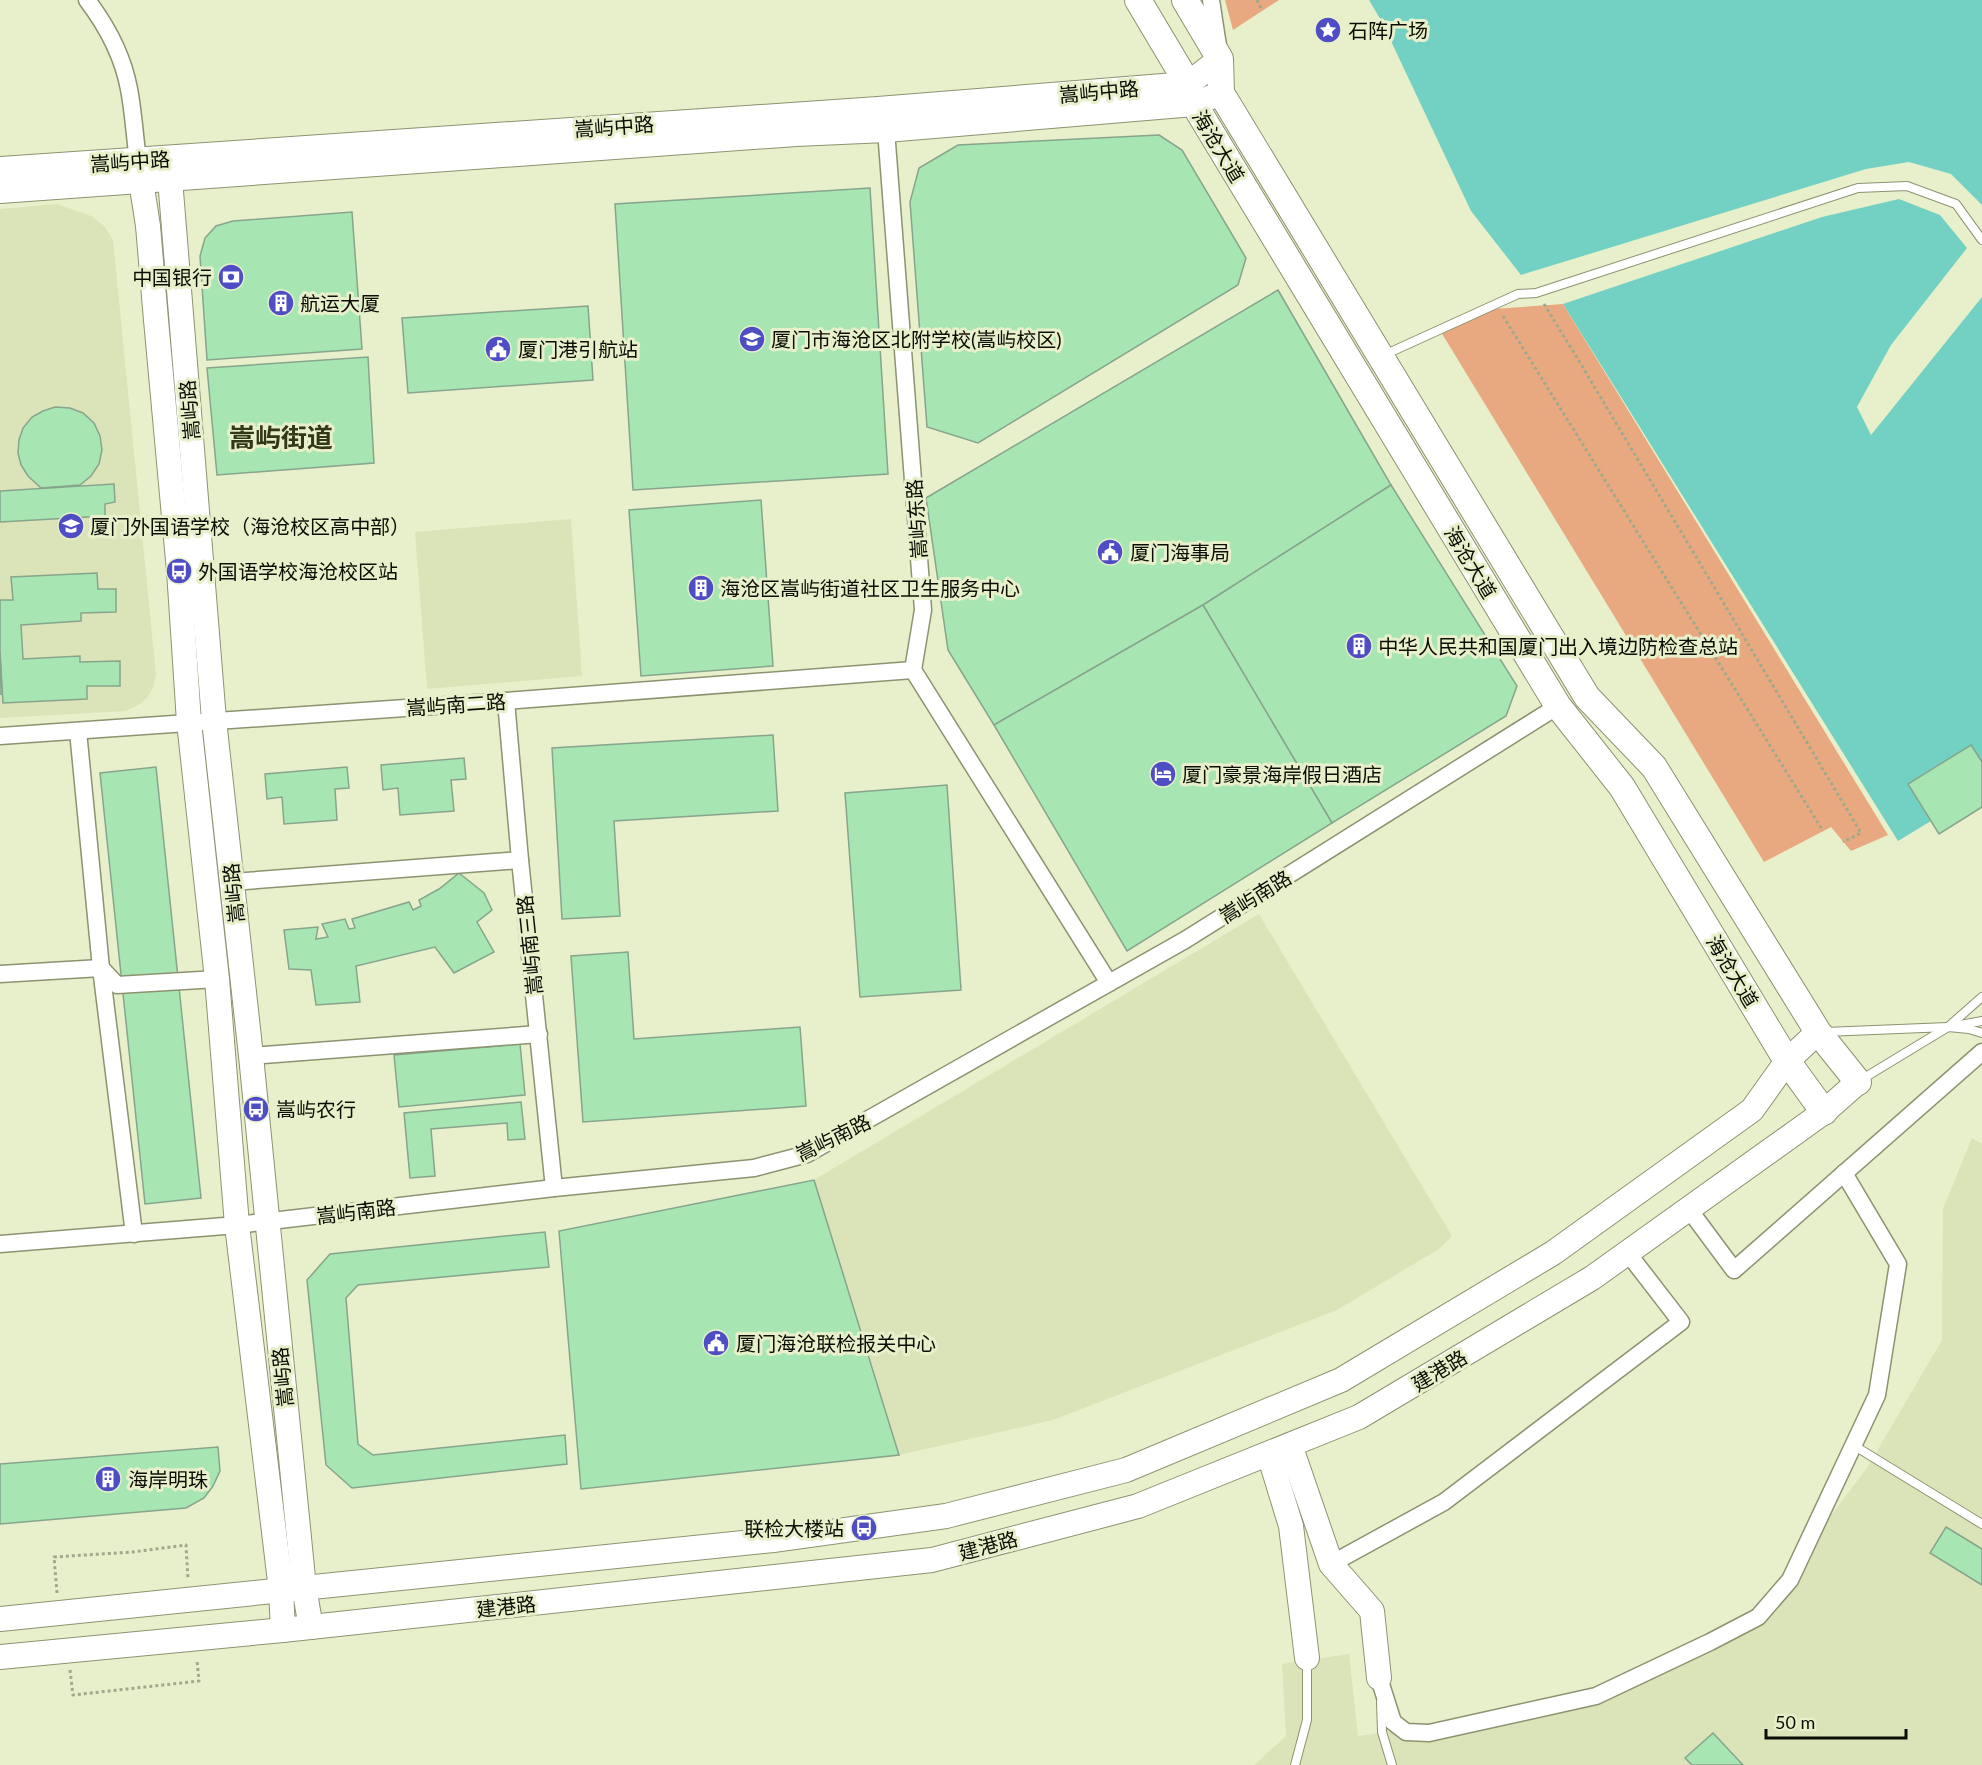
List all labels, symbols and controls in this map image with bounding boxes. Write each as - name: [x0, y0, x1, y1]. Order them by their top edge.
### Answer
- place icon: 石阵广场: [1313, 15, 1343, 45]
- place label: 石阵广场: [1348, 18, 1428, 42]
- street label: 嵩屿中路: [1058, 76, 1140, 106]
- street label: 海沧大道: [1188, 106, 1250, 186]
- street label: 嵩屿中路: [573, 111, 655, 141]
- street label: 嵩屿中路: [89, 146, 171, 176]
- bank icon: 中国银行: [216, 262, 246, 292]
- place label: 中国银行: [132, 265, 212, 289]
- building icon: 航运大厦: [266, 288, 296, 318]
- place label: 航运大厦: [300, 291, 380, 315]
- school or university icon: 厦门市海沧区北附学校(嵩屿校区): [737, 324, 767, 354]
- place label: 厦门市海沧区北附学校(嵩屿校区): [771, 327, 1062, 351]
- public building icon: 厦门港引航站: [483, 334, 513, 364]
- place label: 厦门港引航站: [518, 337, 638, 361]
- street label: 嵩屿路: [174, 379, 204, 441]
- district label: 嵩屿街道: [229, 421, 333, 453]
- street label: 嵩屿东路: [901, 478, 931, 560]
- school or university icon: 厦门外国语学校（海沧校区高中部）: [56, 511, 86, 541]
- place label: 厦门外国语学校（海沧校区高中部）: [90, 514, 410, 538]
- street label: 海沧大道: [1440, 522, 1502, 602]
- public building icon: 厦门海事局: [1095, 537, 1125, 567]
- place label: 厦门海事局: [1130, 540, 1230, 564]
- bus stop icon: 外国语学校海沧校区站: [164, 556, 194, 586]
- place label: 外国语学校海沧校区站: [198, 559, 398, 583]
- building icon: 海沧区嵩屿街道社区卫生服务中心: [686, 573, 716, 603]
- place label: 海沧区嵩屿街道社区卫生服务中心: [720, 576, 1020, 600]
- building icon: 中华人民共和国厦门出入境边防检查总站: [1344, 631, 1374, 661]
- place label: 中华人民共和国厦门出入境边防检查总站: [1378, 634, 1738, 658]
- street label: 嵩屿南二路: [405, 689, 507, 719]
- hotel icon: 厦门豪景海岸假日酒店: [1148, 759, 1178, 789]
- place label: 厦门豪景海岸假日酒店: [1182, 762, 1382, 786]
- street label: 嵩屿路: [218, 862, 248, 924]
- street label: 嵩屿南路: [1215, 865, 1295, 927]
- street label: 嵩屿南三路: [512, 894, 546, 996]
- street label: 海沧大道: [1702, 931, 1764, 1011]
- bus stop icon: 嵩屿农行: [241, 1094, 271, 1124]
- place label: 嵩屿农行: [276, 1097, 356, 1121]
- street label: 嵩屿南路: [792, 1109, 874, 1165]
- street label: 嵩屿南路: [315, 1194, 397, 1228]
- public building icon: 厦门海沧联检报关中心: [701, 1328, 731, 1358]
- place label: 厦门海沧联检报关中心: [736, 1331, 936, 1355]
- street label: 建港路: [1407, 1344, 1471, 1396]
- street label: 嵩屿路: [267, 1346, 297, 1408]
- building icon: 海岸明珠: [93, 1464, 123, 1494]
- place label: 海岸明珠: [128, 1467, 208, 1491]
- bus stop icon: 联检大楼站: [849, 1513, 879, 1543]
- place label: 联检大楼站: [744, 1516, 844, 1540]
- street label: 建港路: [956, 1526, 1020, 1564]
- street label: 建港路: [475, 1591, 537, 1621]
- scale bar: [1766, 1702, 1906, 1740]
- text: 50 m: [1775, 1711, 1815, 1733]

